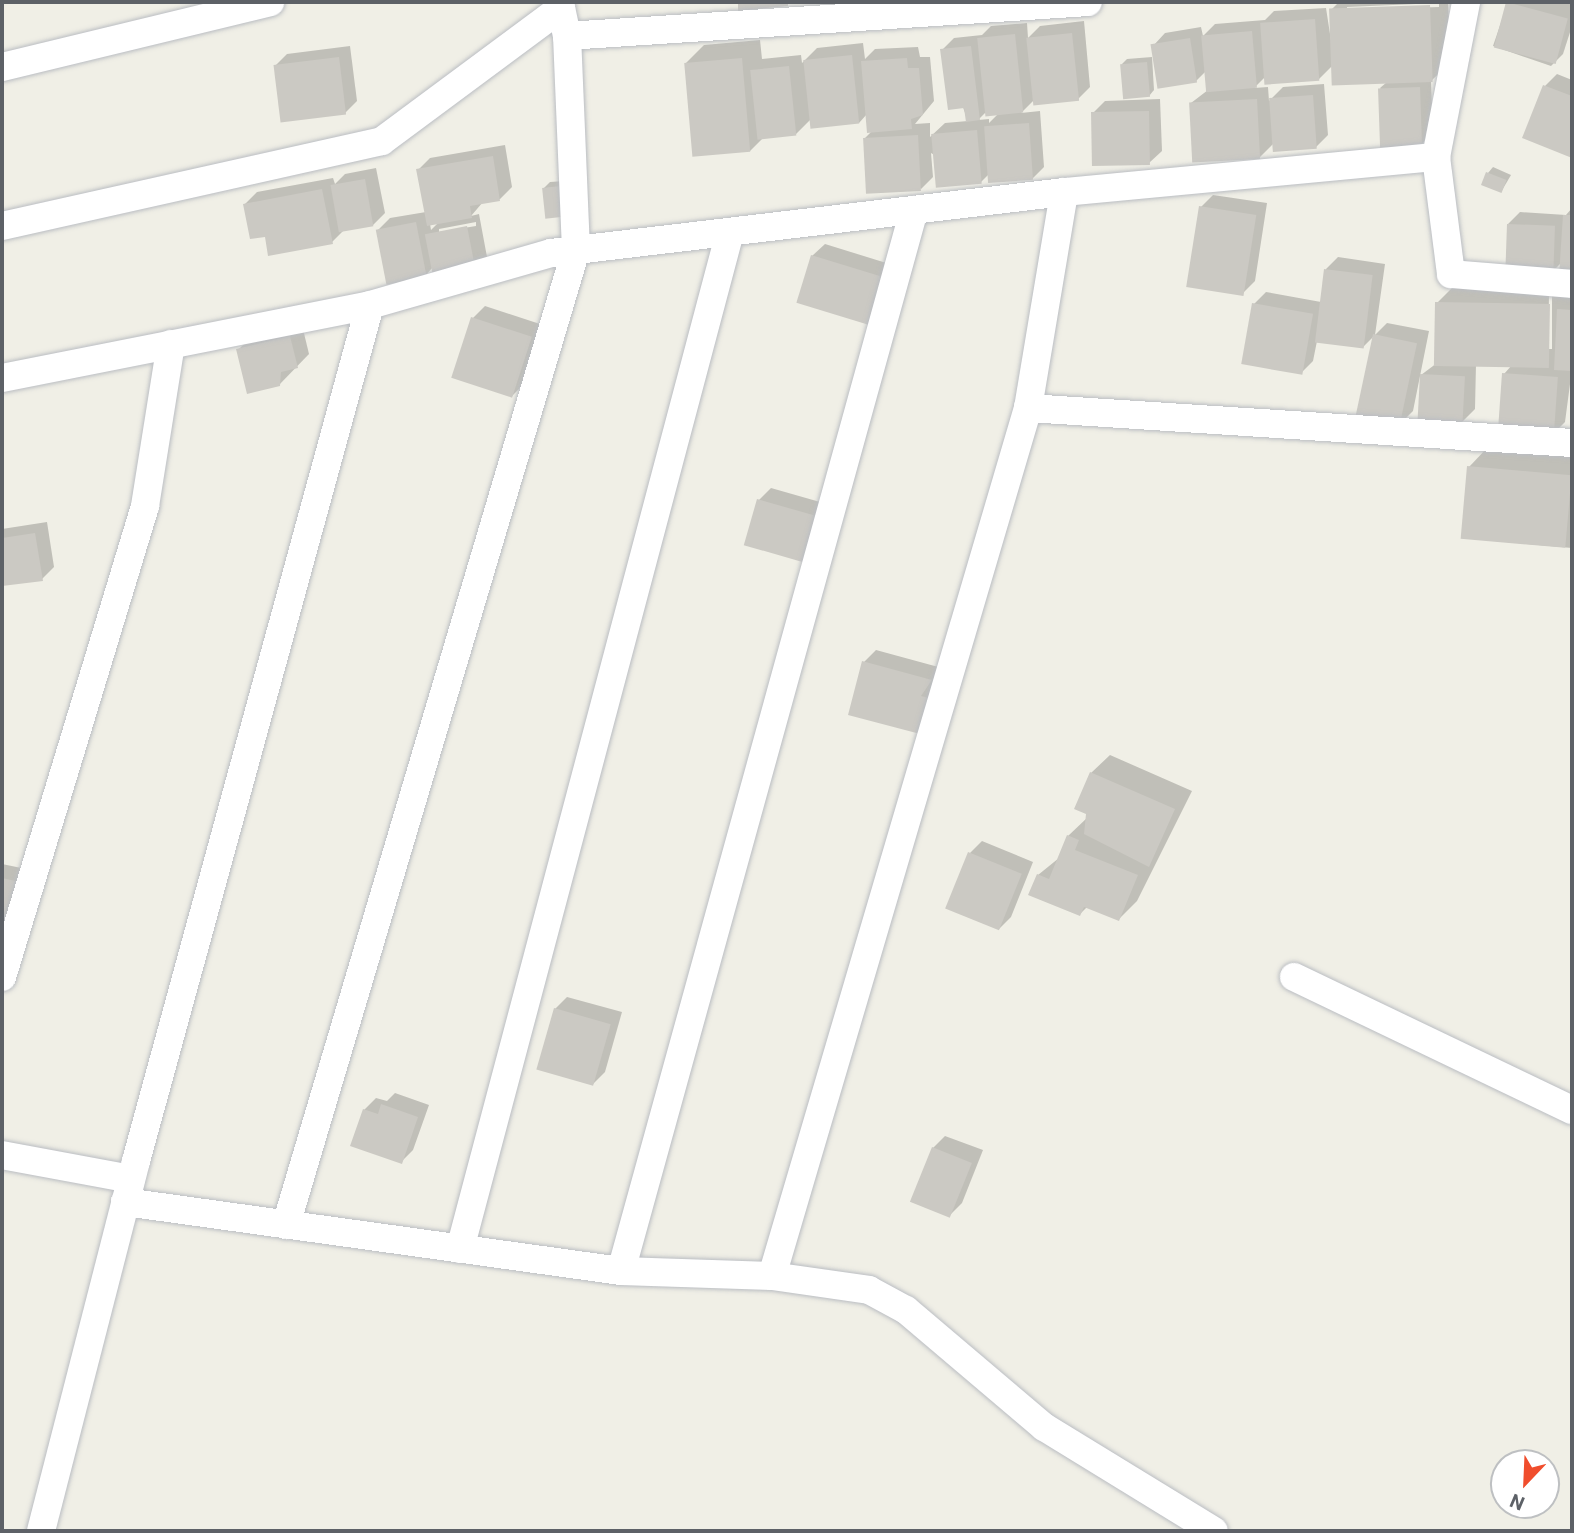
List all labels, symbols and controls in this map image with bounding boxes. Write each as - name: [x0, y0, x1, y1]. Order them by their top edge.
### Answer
- north arrow: [1490, 1449, 1560, 1519]
- text: N: [1507, 1489, 1528, 1515]

